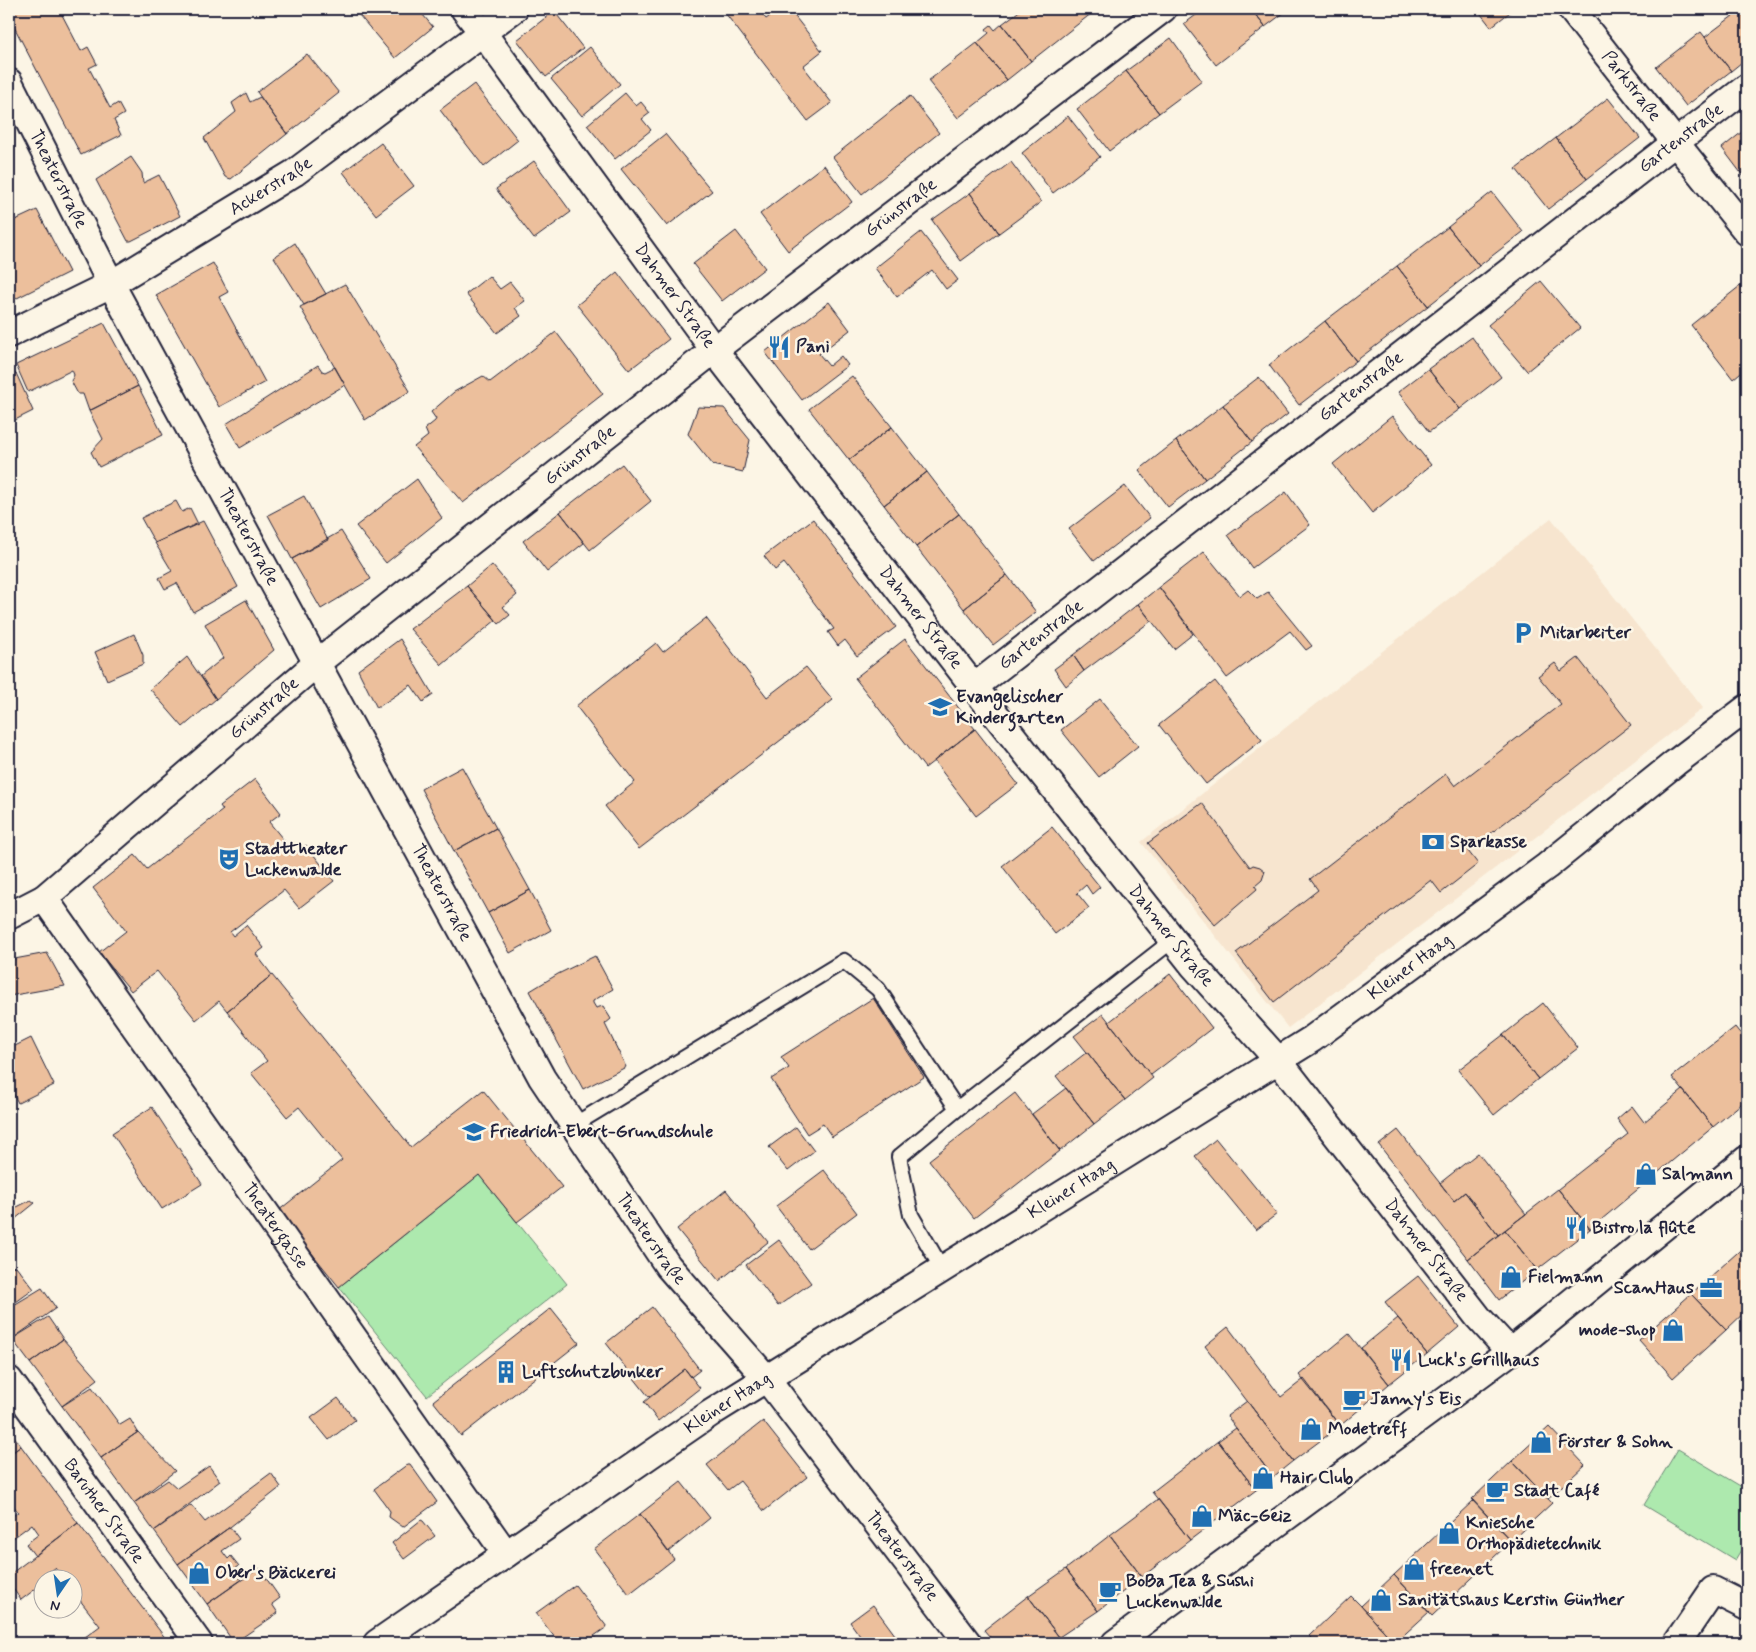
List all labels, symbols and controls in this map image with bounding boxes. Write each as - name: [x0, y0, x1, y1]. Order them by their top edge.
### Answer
- street label: Parkstraße: [1596, 46, 1667, 127]
- street label: Gartenstraße: [1634, 97, 1729, 179]
- street label: Theaterstraße: [23, 126, 93, 233]
- street label: Ackerstraße: [225, 151, 318, 221]
- street label: Grünstraße: [860, 173, 942, 243]
- street label: Dahmer Straße: [628, 239, 721, 353]
- restaurant icon: Pani: [766, 334, 792, 360]
- place label: Pani: [796, 335, 830, 359]
- street label: Gartenstraße: [1314, 346, 1409, 427]
- street label: Grünstraße: [540, 419, 621, 491]
- street label: Theaterstraße: [212, 484, 285, 590]
- street label: Dahmer Straße: [873, 561, 968, 674]
- street label: Gartenstraße: [994, 594, 1089, 676]
- parking icon: Mitarbeiter: [1510, 620, 1536, 646]
- place label: Mitarbeiter: [1540, 621, 1632, 645]
- street label: Grünstraße: [224, 671, 304, 745]
- place label: Evangelischer Kindergarten: [956, 685, 1065, 732]
- school or university icon: Evangelischer Kindergarten: [927, 694, 953, 720]
- bank icon: Sparkasse: [1420, 829, 1446, 855]
- place label: Sparkasse: [1450, 830, 1528, 854]
- place label: Stadttheater Luckenwalde: [245, 837, 348, 882]
- street label: Theaterstraße: [405, 840, 478, 946]
- theatre icon: Stadttheater Luckenwalde: [216, 846, 242, 872]
- street label: Dahmer Straße: [1123, 880, 1219, 992]
- street label: Kleiner Haag: [1363, 928, 1457, 1006]
- school or university icon: Friedrich-Ebert-Grundschule: [461, 1119, 487, 1145]
- place label: Friedrich-Ebert-Grundschule: [490, 1120, 713, 1144]
- street label: Kleiner Haag: [1023, 1152, 1120, 1225]
- shop icon: Salmann: [1633, 1161, 1659, 1187]
- place label: Salmann: [1662, 1162, 1733, 1186]
- street label: Theatergasse: [236, 1178, 314, 1274]
- street label: Theaterstraße: [610, 1188, 691, 1290]
- street label: Dahmer Straße: [1378, 1194, 1474, 1307]
- restaurant icon: Bistro la flûte: [1563, 1215, 1589, 1241]
- place label: Bistro la flûte: [1592, 1216, 1696, 1240]
- shop icon: Fielmann: [1498, 1264, 1524, 1290]
- place label: Fielmann: [1528, 1265, 1603, 1289]
- office icon: ScanHaus: [1698, 1275, 1724, 1301]
- place label: ScanHaus: [1614, 1276, 1694, 1300]
- shop icon: mode-shop: [1660, 1317, 1686, 1343]
- place label: mode-shop: [1579, 1318, 1656, 1342]
- restaurant icon: Luck's Grillhaus: [1388, 1347, 1414, 1373]
- place label: Luck's Grillhaus: [1418, 1348, 1539, 1372]
- building icon: Luftschutzbunker: [493, 1359, 519, 1385]
- place label: Luftschutzbunker: [522, 1360, 664, 1384]
- street label: Kleiner Haag: [680, 1366, 776, 1440]
- cafe icon: Janny's Eis: [1341, 1386, 1367, 1412]
- place label: Janny's Eis: [1370, 1387, 1461, 1411]
- shop icon: Modetreff: [1298, 1416, 1324, 1442]
- place label: Modetreff: [1328, 1417, 1407, 1441]
- shop icon: Förster & Sohn: [1528, 1429, 1554, 1455]
- place label: Förster & Sohn: [1558, 1430, 1673, 1454]
- street label: Baruther Straße: [58, 1454, 150, 1569]
- shop icon: Hair Club: [1250, 1465, 1276, 1491]
- place label: Hair Club: [1280, 1466, 1354, 1490]
- cafe icon: Stadt Café: [1484, 1478, 1510, 1504]
- place label: Stadt Café: [1514, 1479, 1599, 1503]
- shop icon: Mäc-Geiz: [1189, 1503, 1215, 1529]
- place label: Mäc-Geiz: [1218, 1504, 1292, 1528]
- street label: Theaterstraße: [860, 1506, 944, 1606]
- place label: Kniesche Orthopädietechnik: [1466, 1511, 1602, 1556]
- shop icon: Kniesche Orthopädietechnik: [1436, 1520, 1462, 1546]
- shop icon: freenet: [1401, 1556, 1427, 1582]
- place label: freenet: [1429, 1557, 1494, 1581]
- shop icon: Ober's Bäckerei: [186, 1560, 212, 1586]
- place label: Ober's Bäckerei: [215, 1561, 336, 1585]
- place label: BoBa Tea & Sushi Luckenwalde: [1126, 1569, 1254, 1614]
- north arrow: [32, 1570, 82, 1620]
- cafe icon: BoBa Tea & Sushi Luckenwalde: [1097, 1578, 1123, 1604]
- shop icon: Sanitätshaus Kerstin Günther: [1368, 1587, 1394, 1613]
- place label: Sanitätshaus Kerstin Günther: [1398, 1588, 1625, 1612]
- text: N: [49, 1596, 62, 1616]

